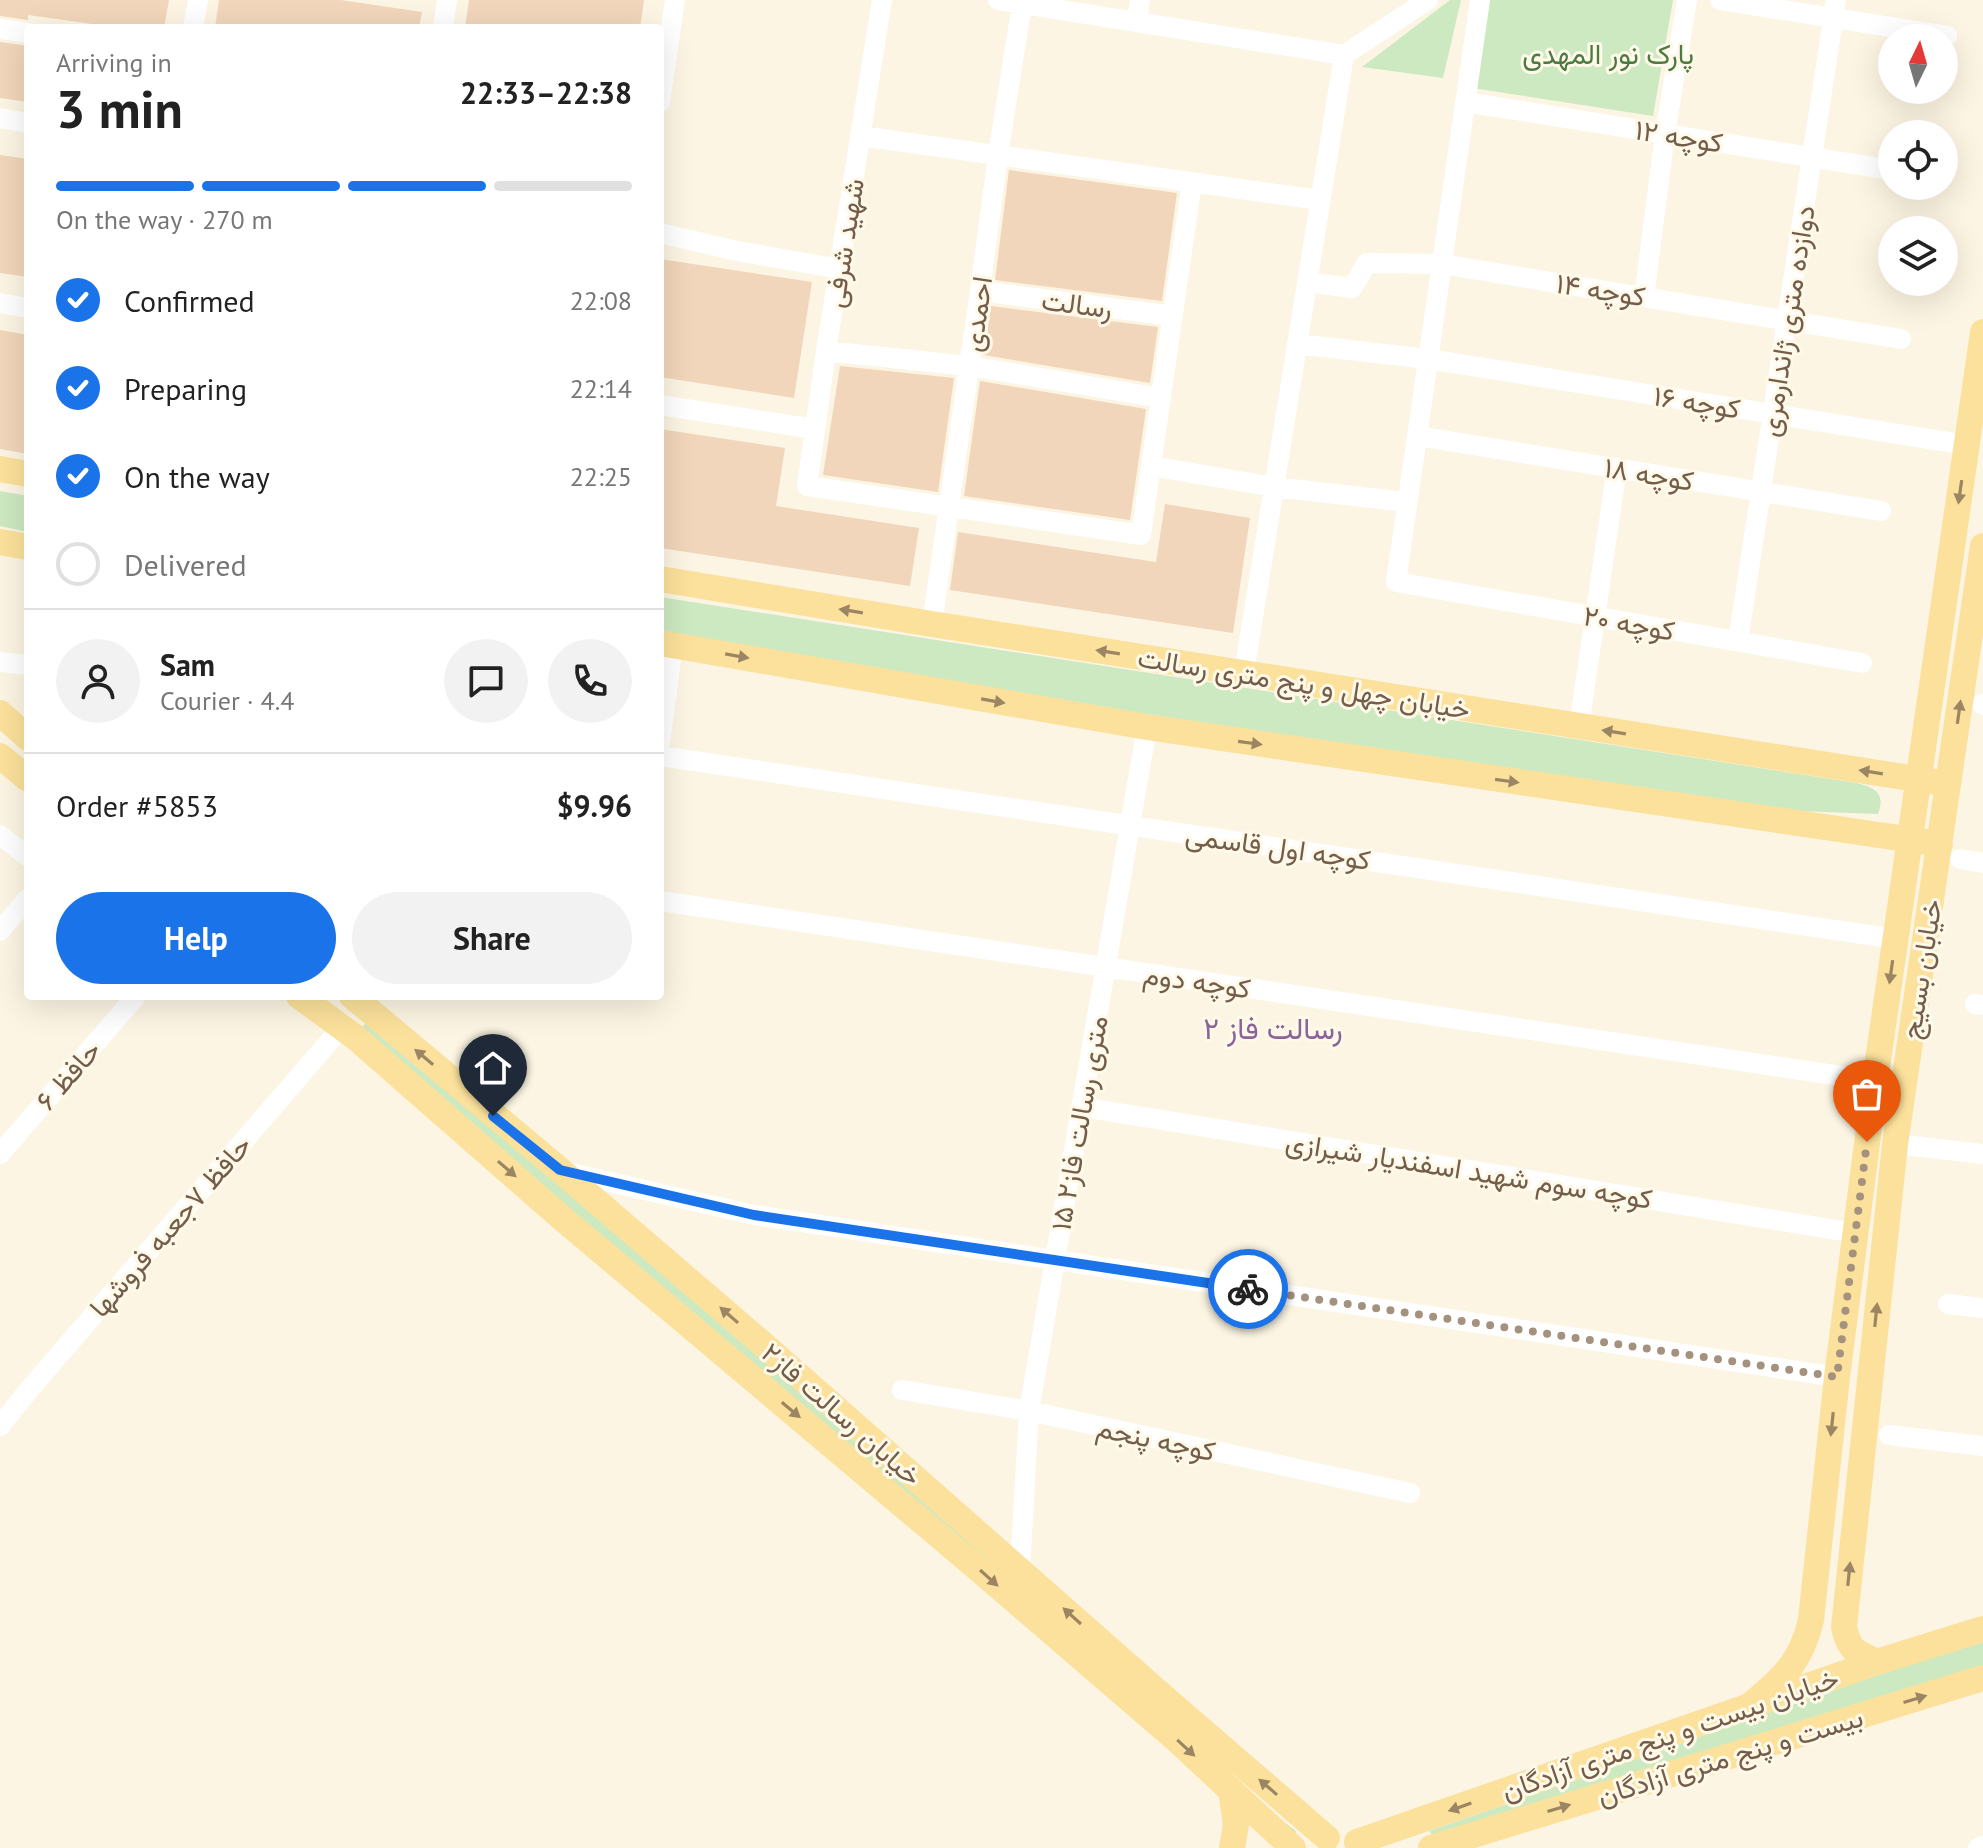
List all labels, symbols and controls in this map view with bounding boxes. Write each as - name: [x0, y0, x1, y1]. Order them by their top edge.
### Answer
- north arrow: [1878, 24, 1958, 104]
- map controls: [1878, 24, 1958, 296]
- park label: پارک نور المهدی: [1522, 35, 1694, 73]
- text: Arriving in: [56, 46, 172, 79]
- text: 22:33–22:38: [460, 73, 632, 112]
- text: 3 min: [56, 75, 183, 142]
- street label: ۱۲ کوچه: [1632, 110, 1726, 162]
- button: locate: [1878, 120, 1958, 200]
- street label: شهید شرفی: [815, 176, 872, 310]
- text: On the way · 270 m: [56, 203, 273, 236]
- street label: دوازده متری ژاندارمری: [1750, 203, 1823, 439]
- button: layers: [1878, 216, 1958, 296]
- street label: ‍‍ ۱۴ کوچه: [1546, 263, 1648, 315]
- street label: احمدی: [953, 274, 1000, 354]
- icon: check: [56, 278, 100, 322]
- text: Confirmed: [124, 281, 255, 320]
- street label: رسالت: [1040, 281, 1114, 326]
- text: 22:08: [570, 284, 632, 317]
- icon: check: [56, 366, 100, 410]
- text: Preparing: [124, 369, 247, 408]
- text: 22:14: [570, 372, 632, 405]
- street label: ۱۶ کوچه: [1651, 376, 1743, 428]
- street label: ۱۸ کوچه: [1601, 448, 1697, 500]
- icon: check: [56, 454, 100, 498]
- text: On the way: [124, 457, 270, 496]
- text: 22:25: [570, 460, 632, 493]
- one-way arrow: [1953, 480, 1966, 505]
- text: Delivered: [124, 545, 247, 584]
- street label: ۲۰ کوچه: [1580, 596, 1678, 650]
- one-way arrow: [839, 604, 864, 617]
- street label: خیابان چهل و پنج متری رسالت: [1135, 638, 1473, 729]
- button: person: [56, 639, 140, 723]
- button: chat: [444, 639, 528, 723]
- button: phone: [548, 639, 632, 723]
- text: Sam: [160, 645, 215, 684]
- one-way arrow: [1095, 645, 1120, 658]
- one-way arrow: [725, 650, 750, 662]
- text: Courier · 4.4: [160, 684, 294, 717]
- one-way arrow: [981, 695, 1006, 707]
- one-way arrow: [1953, 699, 1966, 724]
- one-way arrow: [1601, 725, 1626, 737]
- one-way arrow: [1237, 737, 1262, 750]
- one-way arrow: [1858, 765, 1883, 778]
- one-way arrow: [1495, 775, 1520, 787]
- text: Order #5853: [56, 786, 218, 825]
- text: $9.96: [557, 786, 632, 825]
- street label: کوچه اول قاسمی: [1183, 815, 1373, 879]
- button: Help: [56, 892, 336, 984]
- button: Share: [352, 892, 632, 984]
- street label: خیابان بسیج: [1891, 896, 1952, 1042]
- street label: کوچه دوم: [1141, 955, 1253, 1007]
- one-way arrow: [1884, 960, 1897, 985]
- district label: رسالت فاز ۲: [1203, 1008, 1343, 1047]
- street label: ۱۵ متری رسالت فاز۲: [1041, 1012, 1116, 1233]
- street label: حافظ ۶: [27, 1032, 108, 1118]
- pin: [459, 1034, 527, 1116]
- icon: home: [471, 1046, 515, 1090]
- one-way arrow: [414, 1049, 434, 1066]
- pin: [1833, 1060, 1901, 1142]
- icon: bag: [1845, 1072, 1889, 1116]
- street label: کوچه سوم شهید اسفندیار شیرازی: [1283, 1122, 1655, 1218]
- street label: حافظ ۷جعبه فروشها: [80, 1127, 259, 1325]
- one-way arrow: [498, 1160, 517, 1178]
- courier: [1208, 1249, 1288, 1329]
- icon: bike: [1226, 1267, 1270, 1311]
- one-way arrow: [1870, 1302, 1883, 1327]
- one-way arrow: [720, 1307, 739, 1325]
- street label: خیابان رسالت فاز۲: [754, 1334, 930, 1494]
- one-way arrow: [780, 1401, 800, 1418]
- street label: کوچه پنجم: [1093, 1408, 1219, 1470]
- one-way arrow: [1826, 1412, 1839, 1437]
- one-way arrow: [1843, 1561, 1856, 1586]
- one-way arrow: [979, 1569, 999, 1586]
- one-way arrow: [1063, 1607, 1082, 1625]
- street label: خیابان بیست و پنج متری آزادگان: [1497, 1660, 1843, 1808]
- one-way arrow: [1903, 1692, 1927, 1705]
- street label: بیست و پنج متری آزادگان: [1593, 1700, 1867, 1812]
- one-way arrow: [1176, 1739, 1195, 1757]
- one-way arrow: [1258, 1779, 1278, 1796]
- one-way arrow: [1447, 1801, 1471, 1813]
- one-way arrow: [1547, 1801, 1571, 1814]

